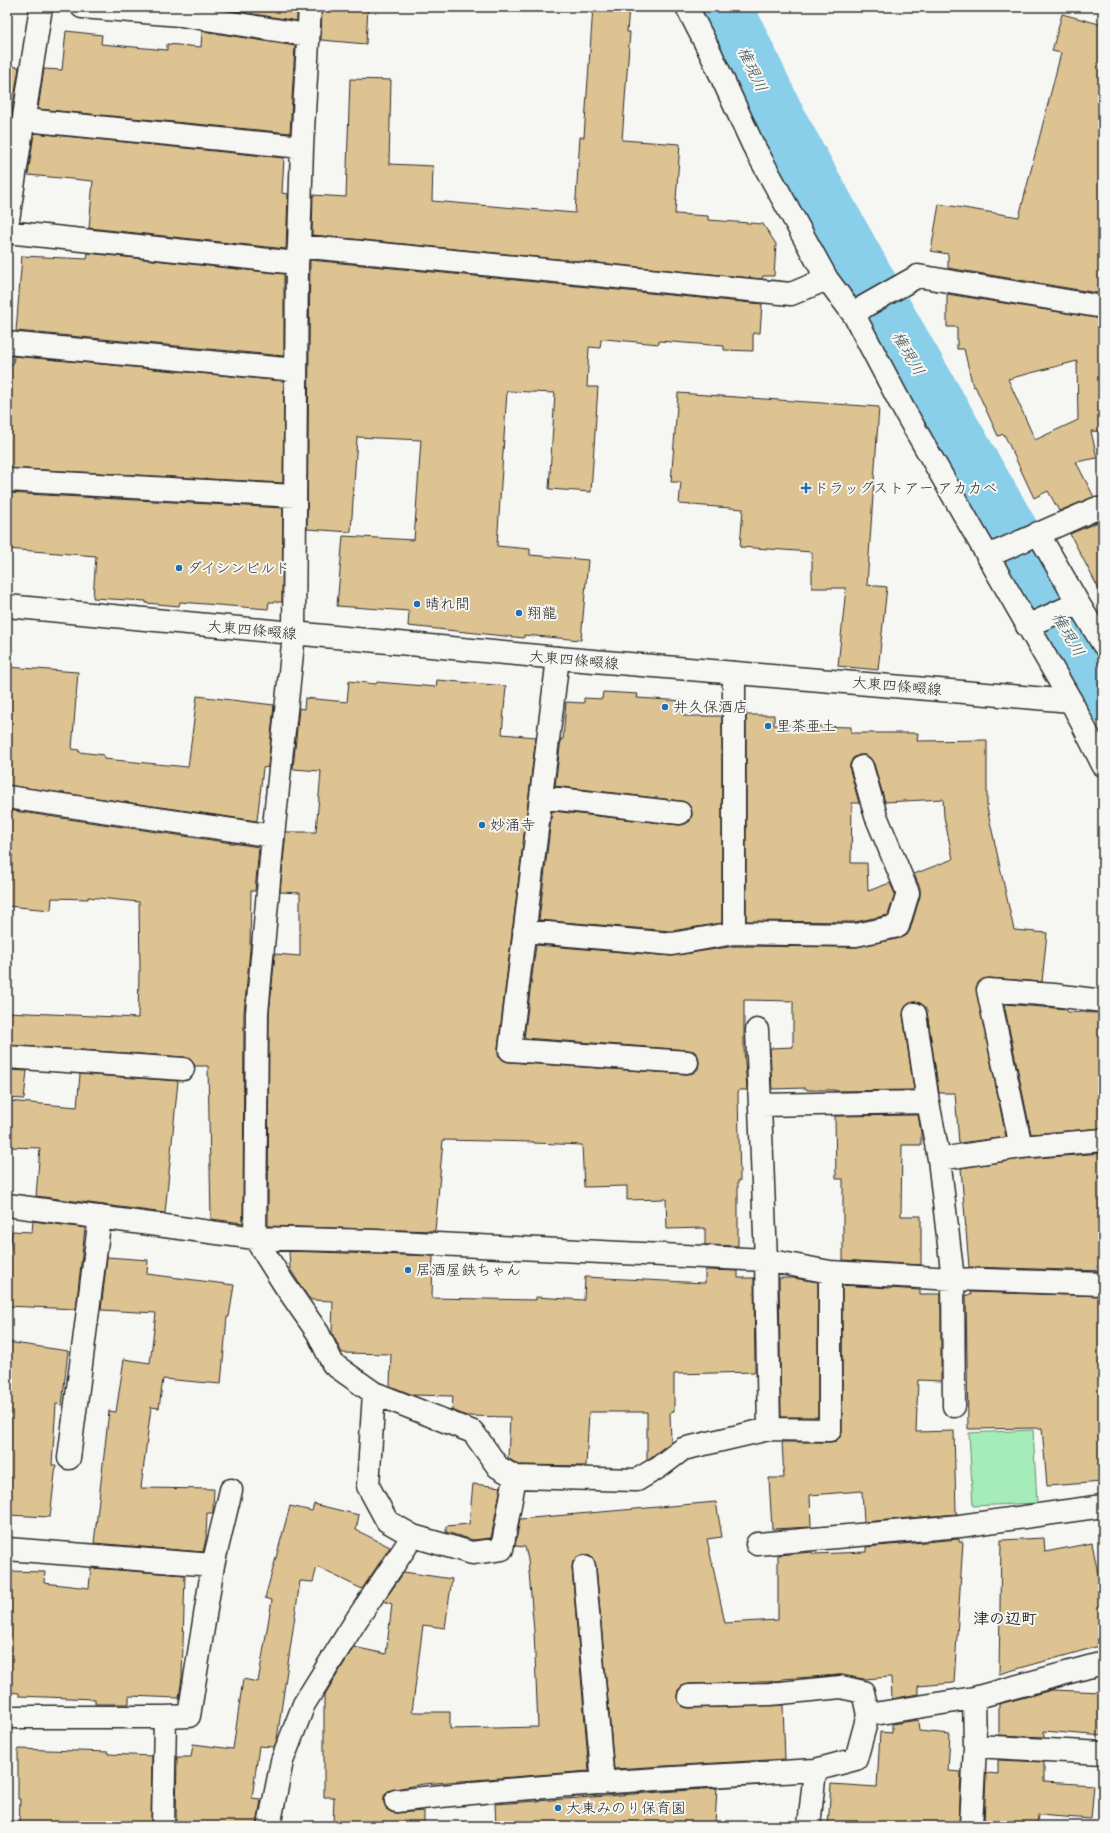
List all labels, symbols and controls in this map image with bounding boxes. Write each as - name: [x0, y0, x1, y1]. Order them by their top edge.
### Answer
- water label: 権現川: [729, 41, 776, 97]
- water label: 権現川: [884, 325, 933, 381]
- place label: ドラッグストアー アカカベ: [814, 475, 998, 501]
- marker: ドラッグストアー アカカベ: [801, 483, 811, 493]
- place label: ダイシンビルド: [187, 555, 290, 581]
- marker: ダイシンビルド: [174, 563, 184, 573]
- place label: 晴れ間: [425, 591, 470, 617]
- marker: 晴れ間: [412, 599, 422, 609]
- place label: 翔龍: [527, 600, 557, 626]
- water label: 権現川: [1044, 606, 1093, 662]
- marker: 翔龍: [514, 608, 524, 618]
- street label: 大東四條畷線: [206, 613, 298, 647]
- street label: 大東四條畷線: [528, 643, 620, 677]
- street label: 大東四條畷線: [851, 669, 943, 703]
- place label: 井久保酒店: [673, 694, 748, 720]
- marker: 井久保酒店: [660, 702, 670, 712]
- place label: 里茶亜土: [776, 713, 836, 739]
- marker: 里茶亜土: [763, 721, 773, 731]
- place label: 妙涌寺: [490, 812, 535, 838]
- marker: 妙涌寺: [477, 820, 487, 830]
- place label: 居酒屋鉄ちゃん: [416, 1257, 521, 1283]
- marker: 居酒屋鉄ちゃん: [403, 1265, 413, 1275]
- district label: 津の辺町: [973, 1604, 1037, 1633]
- place label: 大東みのり保育園: [566, 1795, 686, 1821]
- marker: 大東みのり保育園: [553, 1803, 563, 1813]

